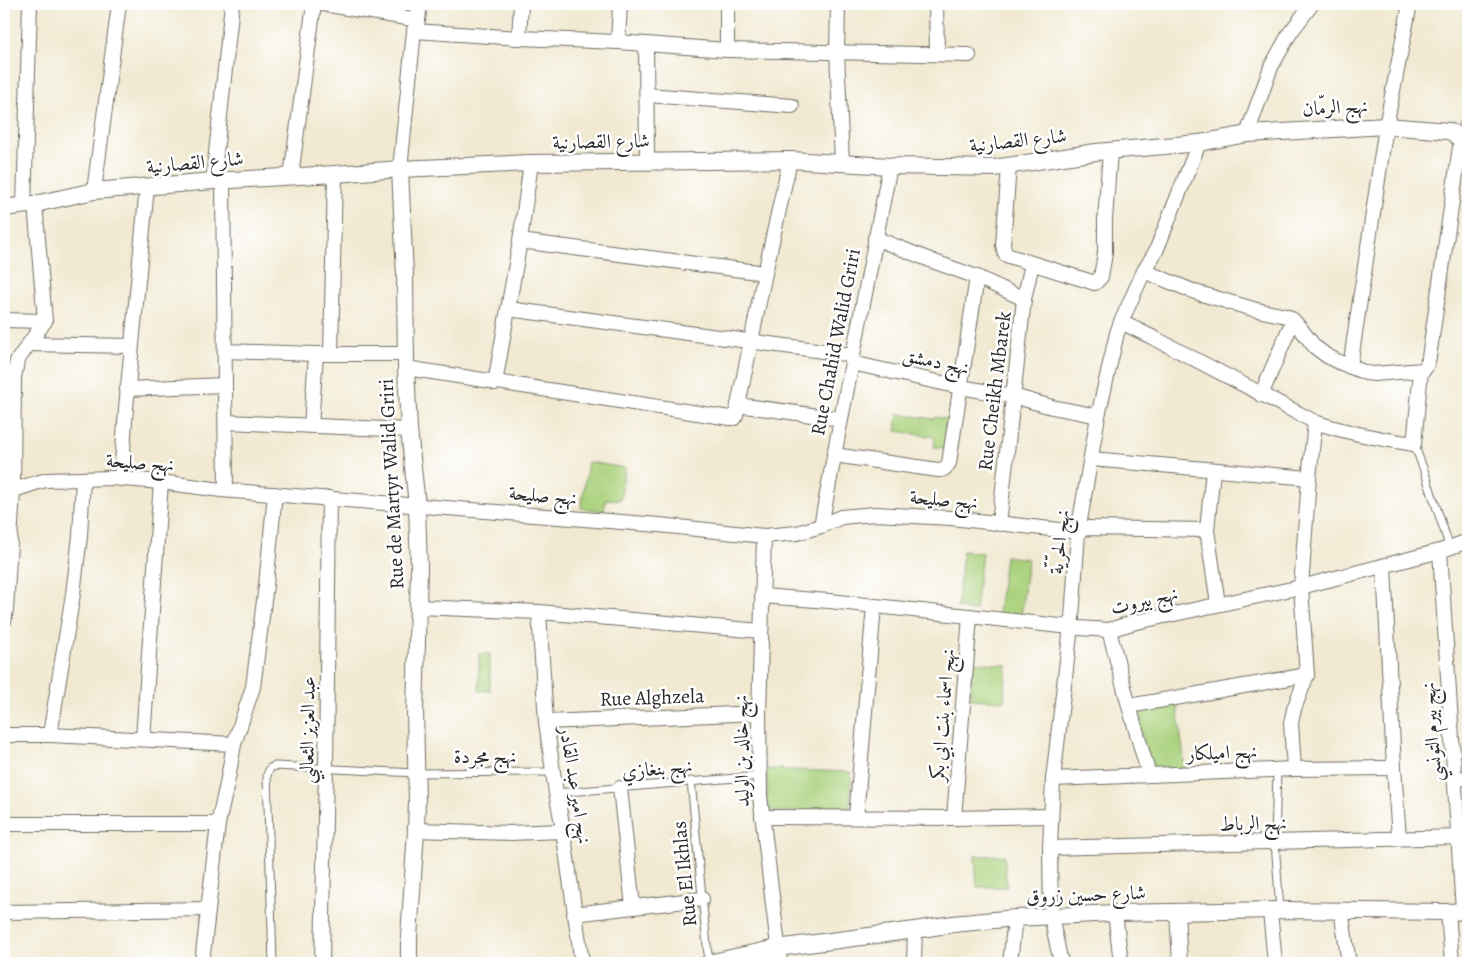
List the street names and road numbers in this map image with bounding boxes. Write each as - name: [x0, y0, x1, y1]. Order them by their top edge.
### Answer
- street label: نهج الرمّان: [1301, 91, 1369, 127]
- street label: شارع القصارنية: [968, 122, 1068, 163]
- street label: شارع القصارنية: [552, 127, 650, 160]
- street label: شارع القصارنية: [145, 145, 245, 184]
- street label: Rue Chahid Walid Griri: [804, 246, 867, 438]
- street label: Rue Cheikh Mbarek: [971, 310, 1018, 472]
- street label: نهج دمشق: [899, 341, 972, 386]
- street label: Rue de Martyr Walid Griri: [372, 378, 411, 590]
- street label: نهج صليحة: [105, 447, 175, 482]
- street label: نهج صليحة: [507, 479, 578, 516]
- street label: نهج صليحة: [908, 483, 979, 520]
- street label: نهج الحرّيّة: [1042, 508, 1080, 576]
- street label: نهج بيروت: [1108, 580, 1182, 625]
- street label: نهج اسماء بنت ابي بكر: [923, 648, 966, 785]
- street label: عبد العزيز الثعالبي: [293, 676, 327, 784]
- street label: نهج بيرم التونسي: [1415, 681, 1453, 783]
- street label: Rue Alghzela: [599, 682, 705, 713]
- street label: نهج خالد بن الوليد: [727, 695, 760, 807]
- street label: نهج امير عبد القادر: [549, 722, 598, 847]
- street label: نهج اميلكار: [1184, 738, 1258, 771]
- street label: نهج مجردة: [454, 743, 516, 774]
- street label: نهج بنغازي: [621, 752, 694, 789]
- street label: نهج الرباط: [1219, 809, 1287, 842]
- street label: Rue El Ikhlas: [666, 820, 703, 928]
- street label: شارع حسين زروق: [1026, 879, 1147, 914]

